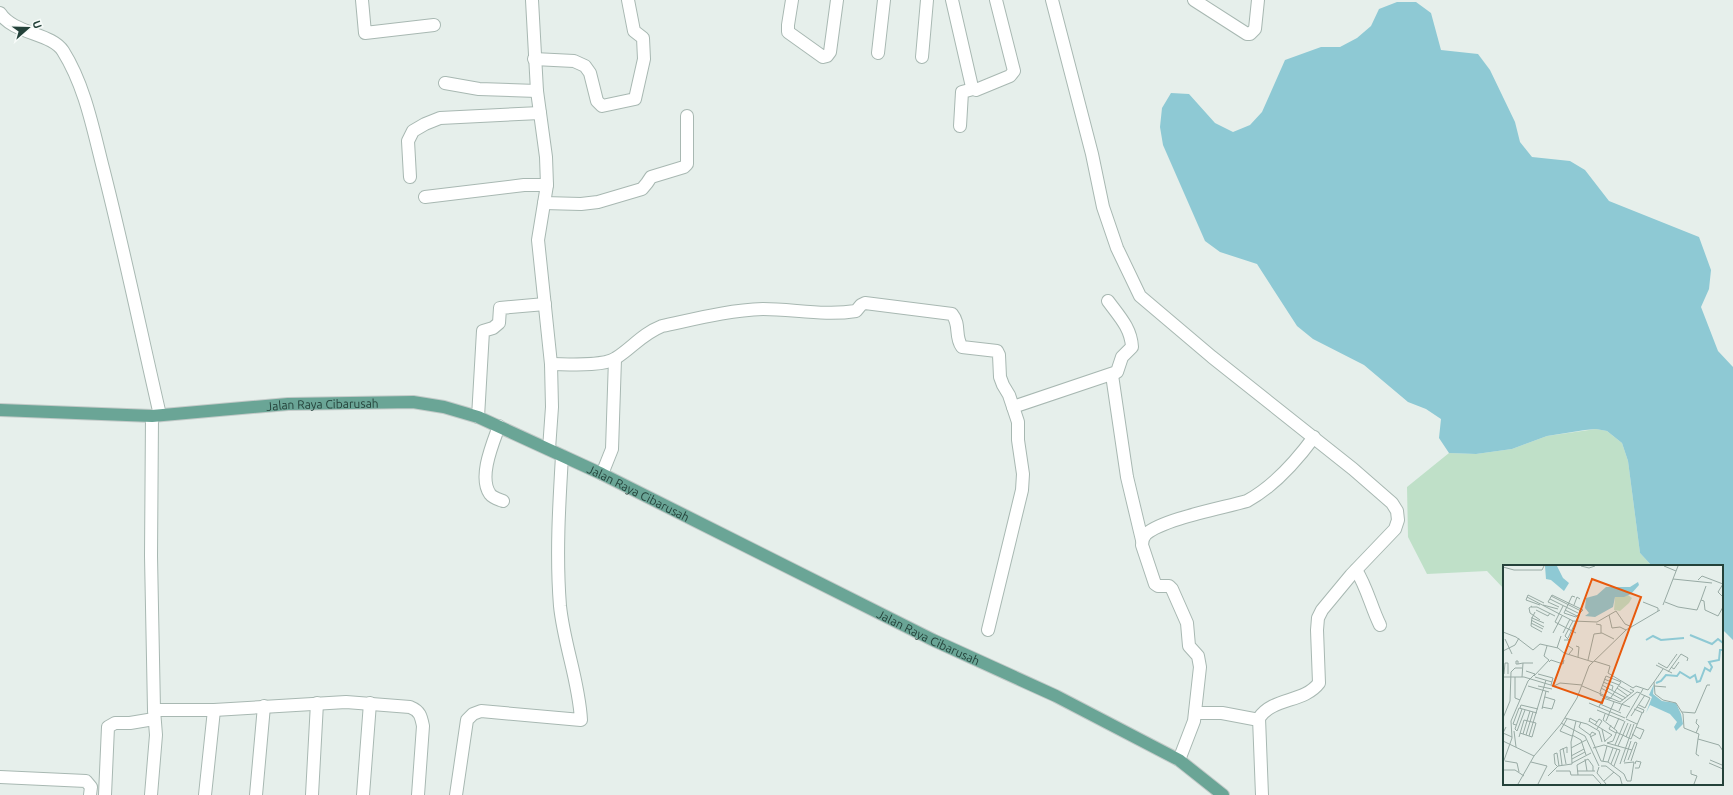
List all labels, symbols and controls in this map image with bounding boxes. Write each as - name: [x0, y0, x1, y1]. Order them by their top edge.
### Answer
- north arrow: [8, 8, 48, 48]
- text: U: [30, 19, 44, 30]
- street label: Jalan Raya Cibarusah: [266, 396, 379, 412]
- street label: Jalan Raya Cibarusah: [585, 462, 692, 523]
- inset map: [1503, 565, 1723, 785]
- street label: Jalan Raya Cibarusah: [875, 607, 982, 667]

